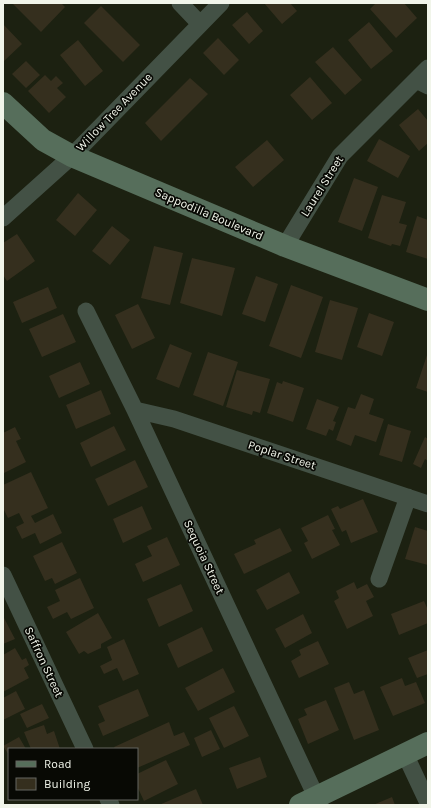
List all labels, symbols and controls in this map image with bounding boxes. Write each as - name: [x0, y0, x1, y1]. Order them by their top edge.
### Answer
- street label: Willow Tree Avenue: [73, 70, 155, 154]
- street label: Laurel Street: [298, 153, 347, 219]
- street label: Sappodilla Boulevard: [153, 185, 265, 243]
- street label: Poplar Street: [246, 437, 318, 473]
- street label: Sequoia Street: [181, 518, 228, 597]
- street label: Saffron Street: [22, 625, 67, 700]
- legend: [8, 748, 138, 800]
- text: Road: [44, 757, 72, 771]
- text: Building: [44, 777, 91, 791]

